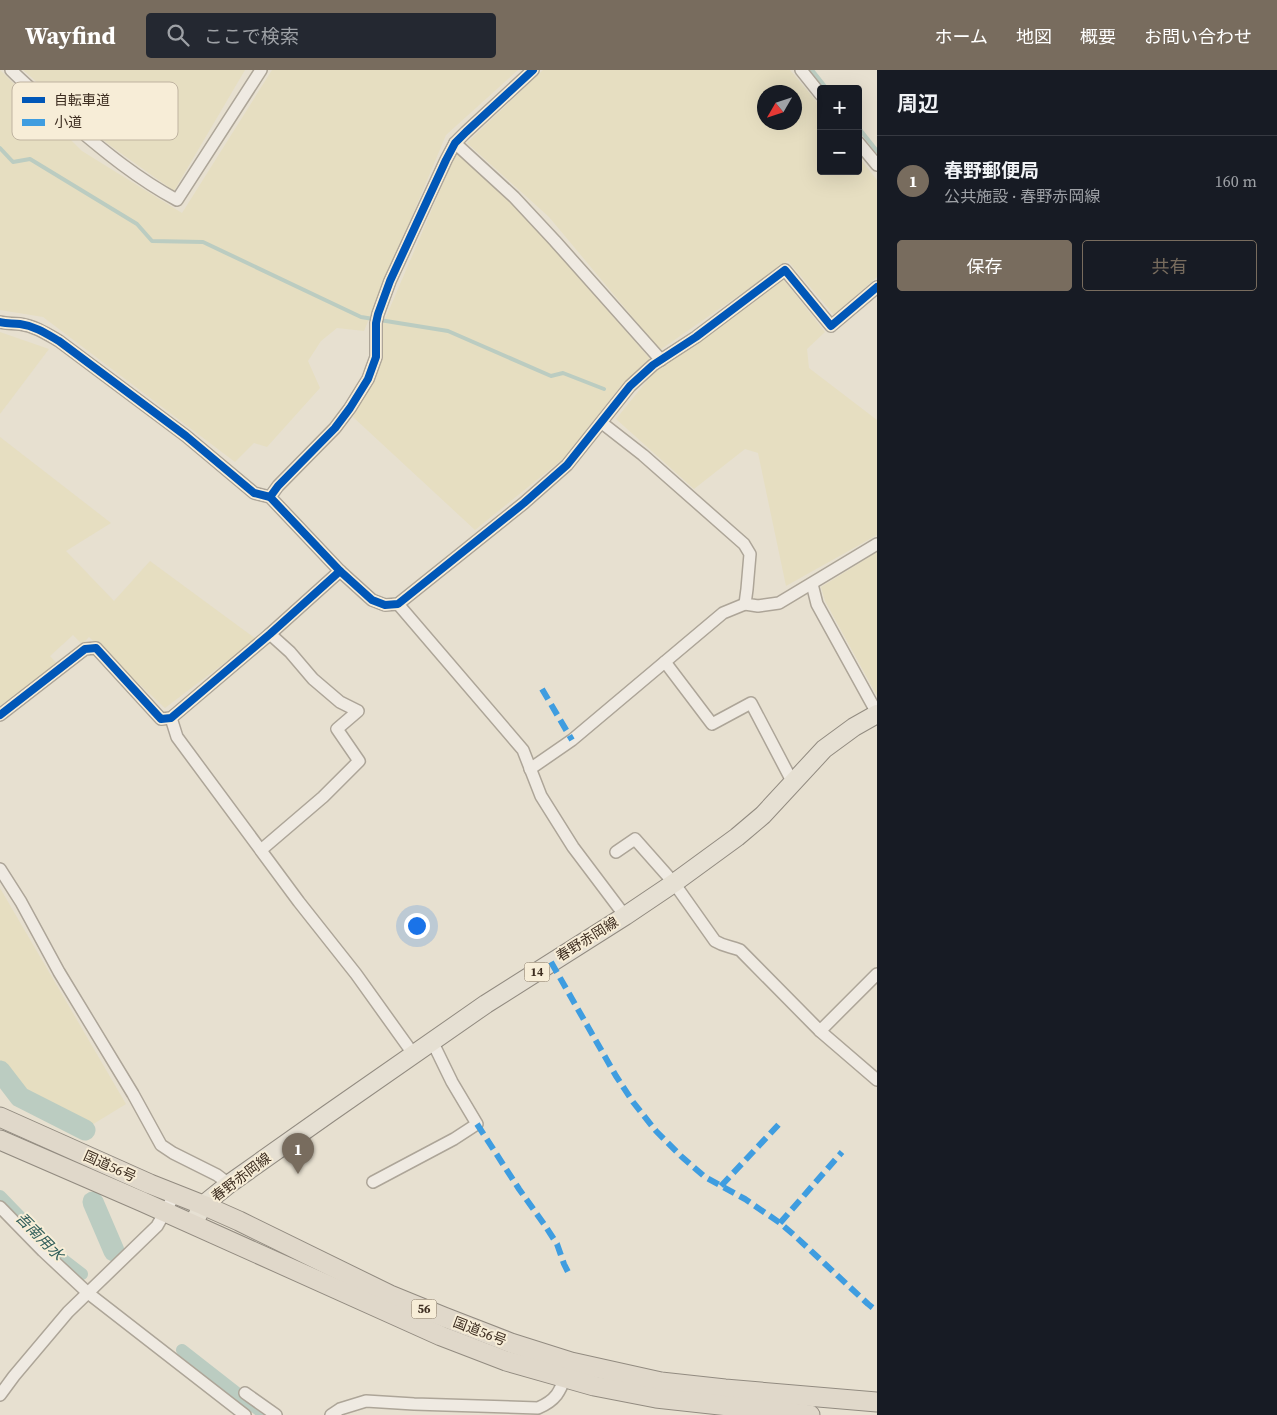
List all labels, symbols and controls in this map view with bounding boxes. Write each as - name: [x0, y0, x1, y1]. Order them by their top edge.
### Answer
- search box: [146, 13, 496, 58]
- text: Wayfind: [25, 19, 116, 52]
- icon: search: [164, 21, 192, 49]
- text: ここで検索: [204, 23, 299, 49]
- text: ホーム: [935, 24, 988, 49]
- text: 地図: [1016, 24, 1052, 49]
- text: 概要: [1080, 24, 1116, 49]
- text: お問い合わせ: [1144, 24, 1252, 49]
- legend: [12, 82, 178, 140]
- north arrow: [757, 85, 802, 130]
- map controls: [817, 85, 862, 175]
- button: +: [817, 85, 862, 130]
- text: 周辺: [897, 89, 939, 118]
- text: 自転車道: [54, 90, 110, 110]
- text: 小道: [54, 112, 82, 132]
- button: −: [817, 130, 862, 175]
- text: 春野郵便局: [944, 157, 1039, 183]
- text: 1: [909, 170, 917, 192]
- text: 160 m: [1215, 170, 1257, 192]
- text: 公共施設 · 春野赤岡線: [944, 185, 1100, 207]
- button: 保存: [897, 240, 1072, 291]
- button: 共有: [1082, 240, 1257, 291]
- street label: 春野赤岡線: [552, 912, 622, 966]
- your location: [404, 913, 430, 939]
- road number: 14: [524, 962, 550, 982]
- pin: 1: [282, 1133, 314, 1174]
- street label: 国道56号: [80, 1145, 140, 1187]
- street label: 春野赤岡線: [207, 1148, 275, 1206]
- water label: 吾南用水: [11, 1207, 70, 1266]
- road number: 56: [412, 1300, 436, 1318]
- street label: 国道56号: [450, 1312, 510, 1350]

